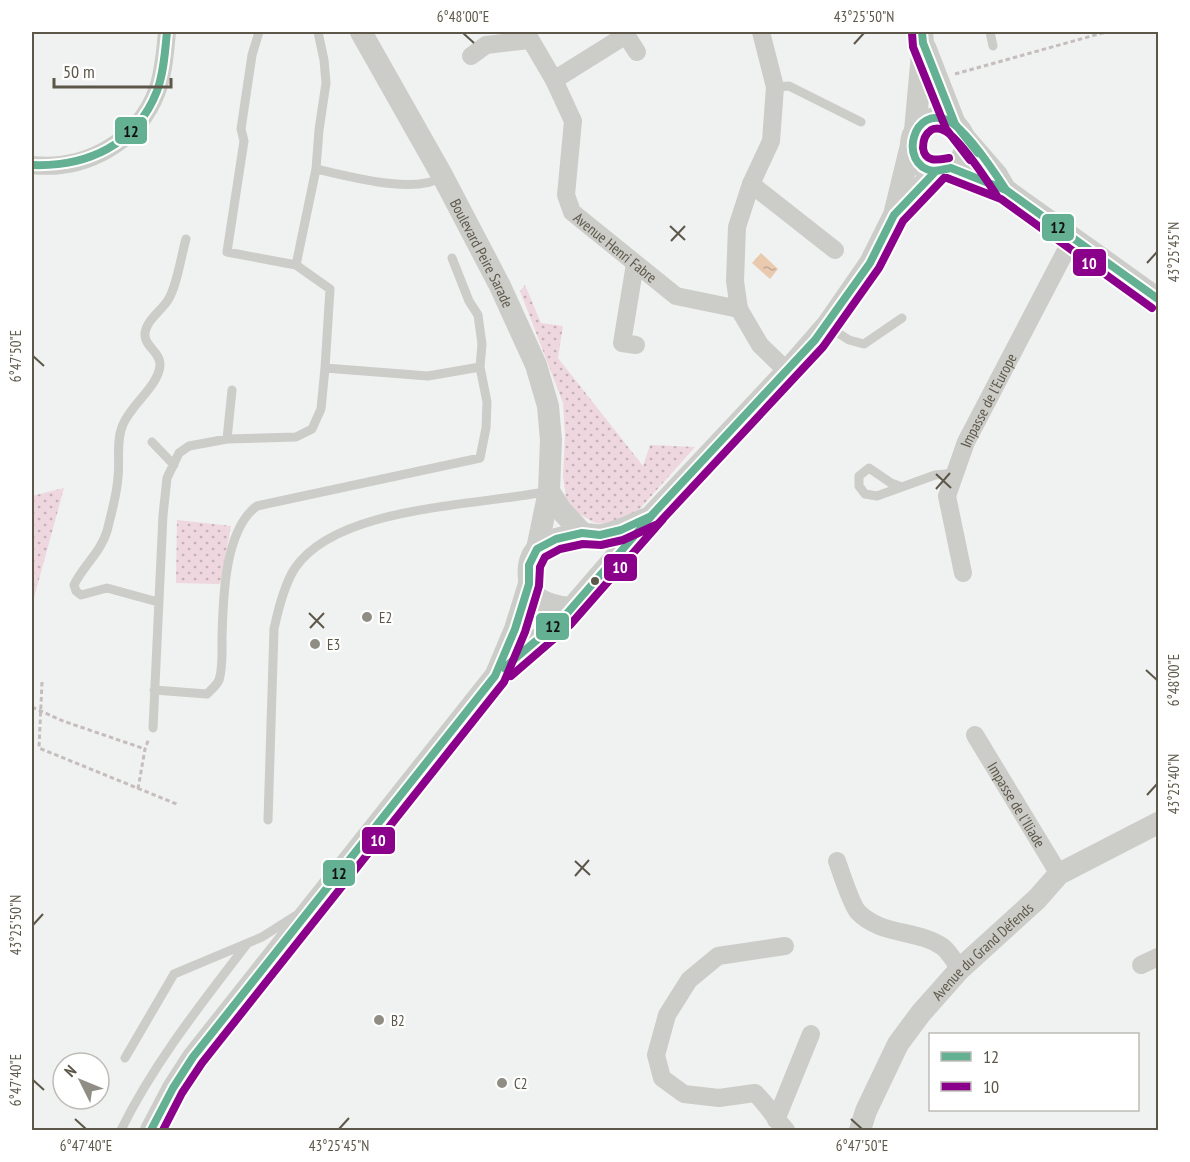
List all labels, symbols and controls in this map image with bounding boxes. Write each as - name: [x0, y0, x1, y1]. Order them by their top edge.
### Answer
- text: 6°48'00"E: [437, 7, 489, 26]
- text: 43°25'50"N: [834, 7, 894, 26]
- scale bar: [54, 51, 171, 89]
- text: 50 m: [63, 60, 95, 83]
- line badge: 12: [114, 116, 148, 145]
- text: 12: [123, 121, 139, 141]
- street label: Boulevard Peire Sarade: [446, 195, 518, 310]
- street label: Avenue Henri Fabre: [570, 208, 661, 286]
- line badge: 12: [1041, 213, 1075, 242]
- text: 12: [1050, 217, 1066, 237]
- text: 43°25'45"N: [1164, 222, 1183, 282]
- line badge: 10: [1072, 248, 1107, 277]
- text: 10: [1081, 253, 1097, 273]
- text: 6°47'50"E: [6, 330, 25, 382]
- street label: Impasse de l'Europe: [955, 350, 1020, 450]
- line badge: 10: [603, 553, 638, 582]
- text: 10: [612, 557, 628, 577]
- unlabelled marker: [589, 575, 601, 587]
- place label: E2: [379, 608, 392, 627]
- marker: E2: [360, 610, 374, 624]
- line badge: 12: [535, 612, 570, 641]
- text: 12: [545, 616, 561, 636]
- place label: E3: [327, 635, 340, 654]
- marker: E3: [308, 637, 322, 651]
- text: 6°48'00"E: [1164, 654, 1183, 706]
- text: 43°25'40"N: [1164, 754, 1183, 814]
- street label: Impasse de l'Iliade: [984, 758, 1050, 851]
- line badge: 10: [361, 826, 396, 855]
- text: 10: [370, 830, 386, 850]
- line badge: 12: [322, 859, 356, 887]
- text: 12: [331, 863, 347, 883]
- text: 43°25'50"N: [6, 895, 25, 955]
- street label: Avenue du Grand Défends: [928, 898, 1037, 1004]
- place label: B2: [391, 1011, 405, 1030]
- marker: B2: [372, 1013, 386, 1027]
- legend: [929, 1033, 1139, 1111]
- text: 12: [983, 1045, 999, 1068]
- north arrow: [51, 1051, 111, 1111]
- text: 6°47'40"E: [6, 1054, 25, 1106]
- text: N: [60, 1061, 80, 1081]
- place label: C2: [514, 1074, 528, 1093]
- text: 10: [983, 1075, 999, 1098]
- marker: C2: [495, 1076, 509, 1090]
- text: 6°47'40"E: [60, 1136, 112, 1155]
- text: 43°25'45"N: [309, 1136, 369, 1155]
- text: 6°47'50"E: [836, 1136, 888, 1155]

